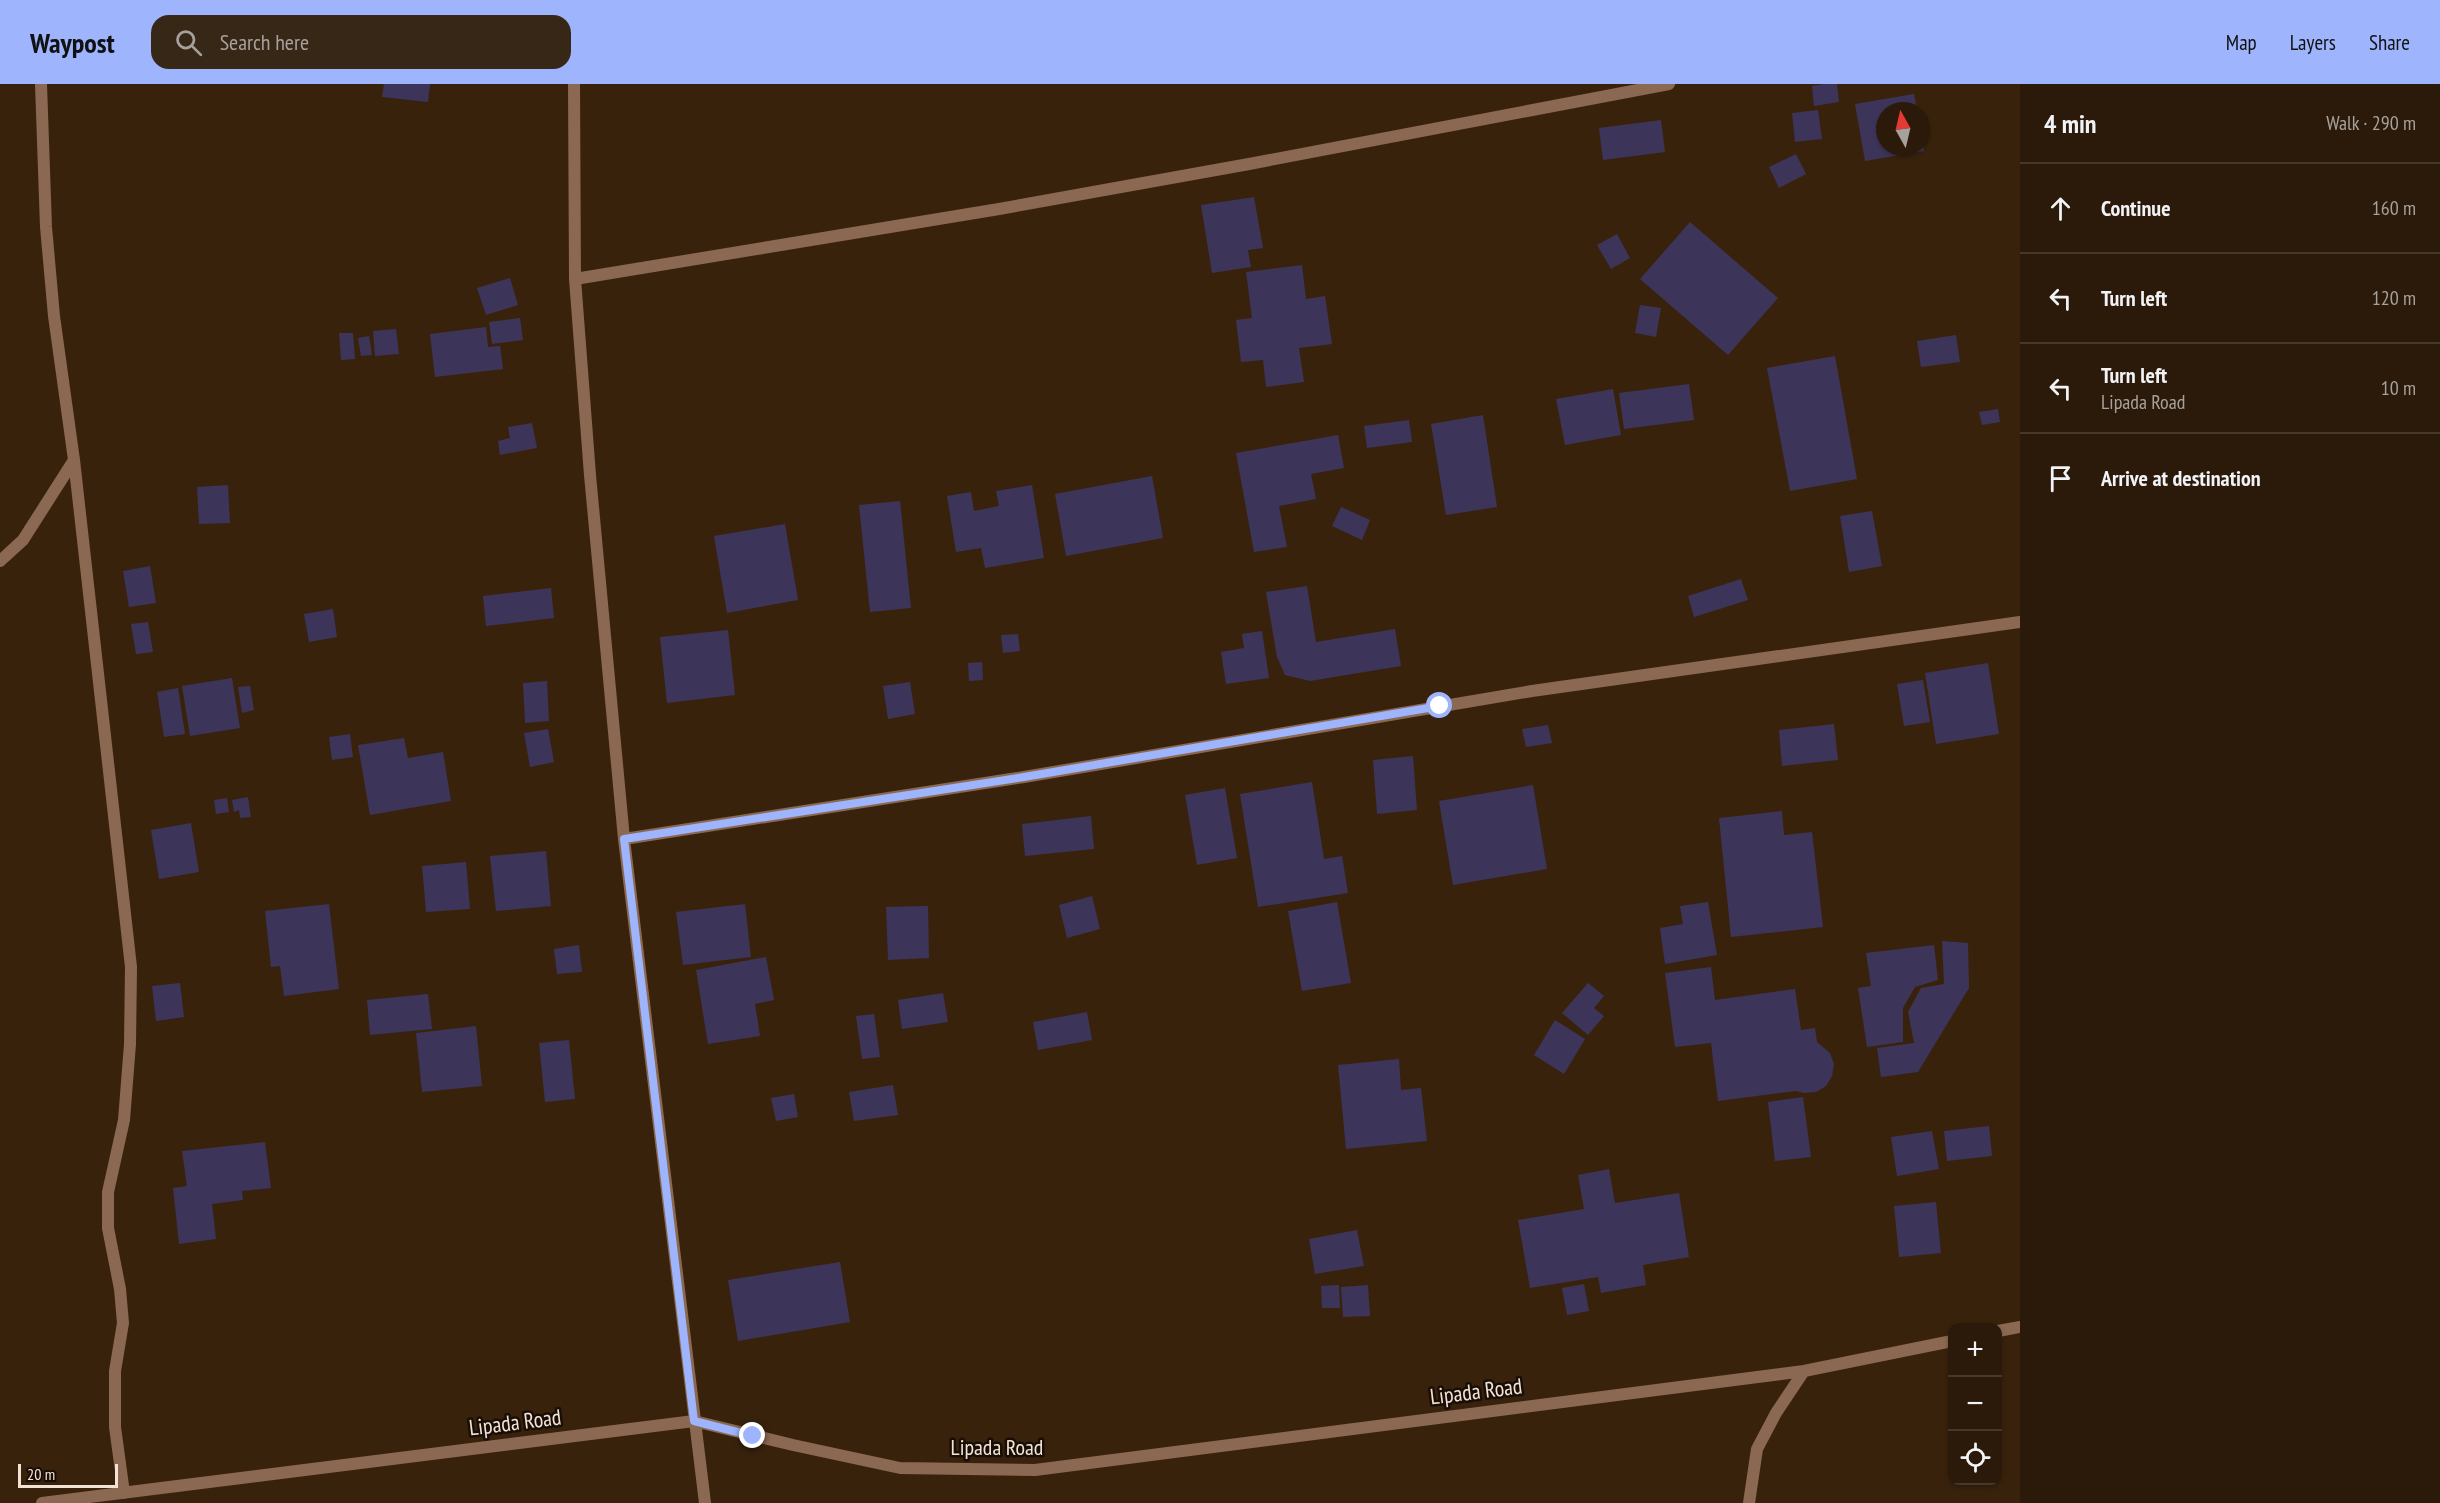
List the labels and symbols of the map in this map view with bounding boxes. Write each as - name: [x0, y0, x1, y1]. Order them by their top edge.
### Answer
- north arrow: [1876, 102, 1930, 156]
- route start: [1426, 692, 1452, 718]
- street label: Lipada Road: [1428, 1371, 1524, 1411]
- street label: Lipada Road: [467, 1402, 563, 1442]
- route end: [739, 1422, 765, 1448]
- street label: Lipada Road: [951, 1433, 1043, 1461]
- scale bar: [18, 1461, 118, 1488]

